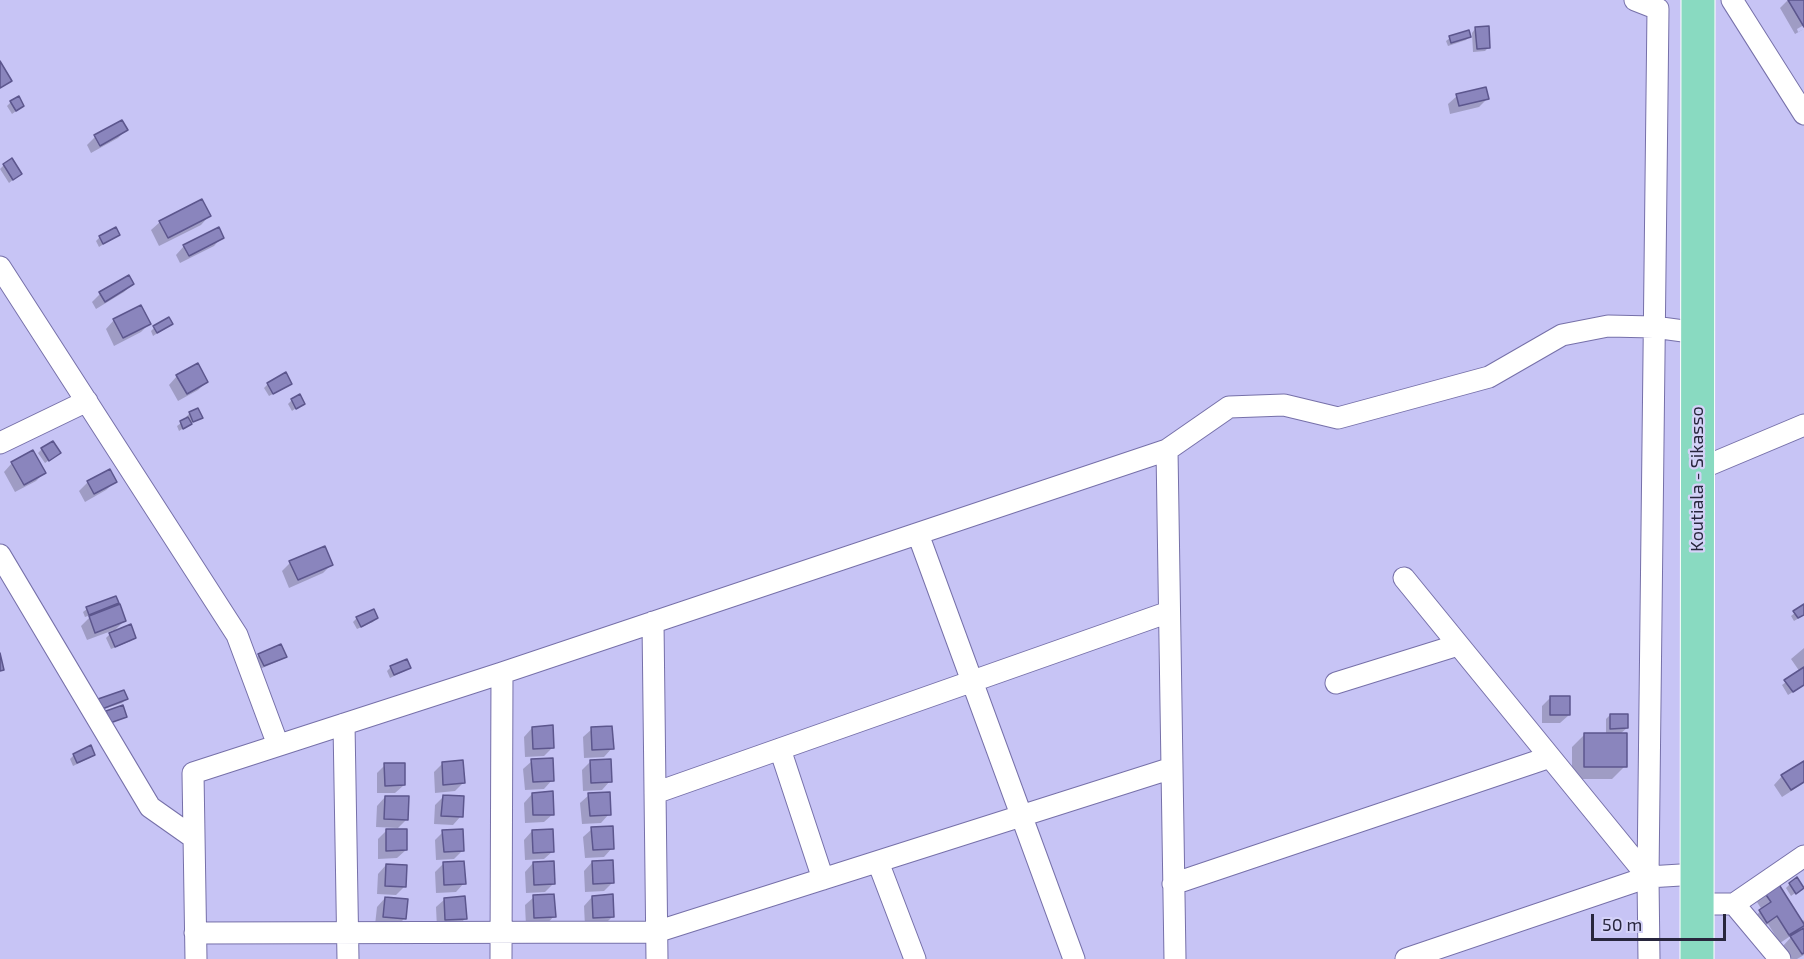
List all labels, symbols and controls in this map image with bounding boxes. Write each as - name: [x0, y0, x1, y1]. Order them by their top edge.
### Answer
- street label: Koutiala - Sikasso: [1686, 406, 1708, 552]
- scale bar: [1594, 902, 1729, 940]
- text: 50 m: [1602, 913, 1642, 935]

